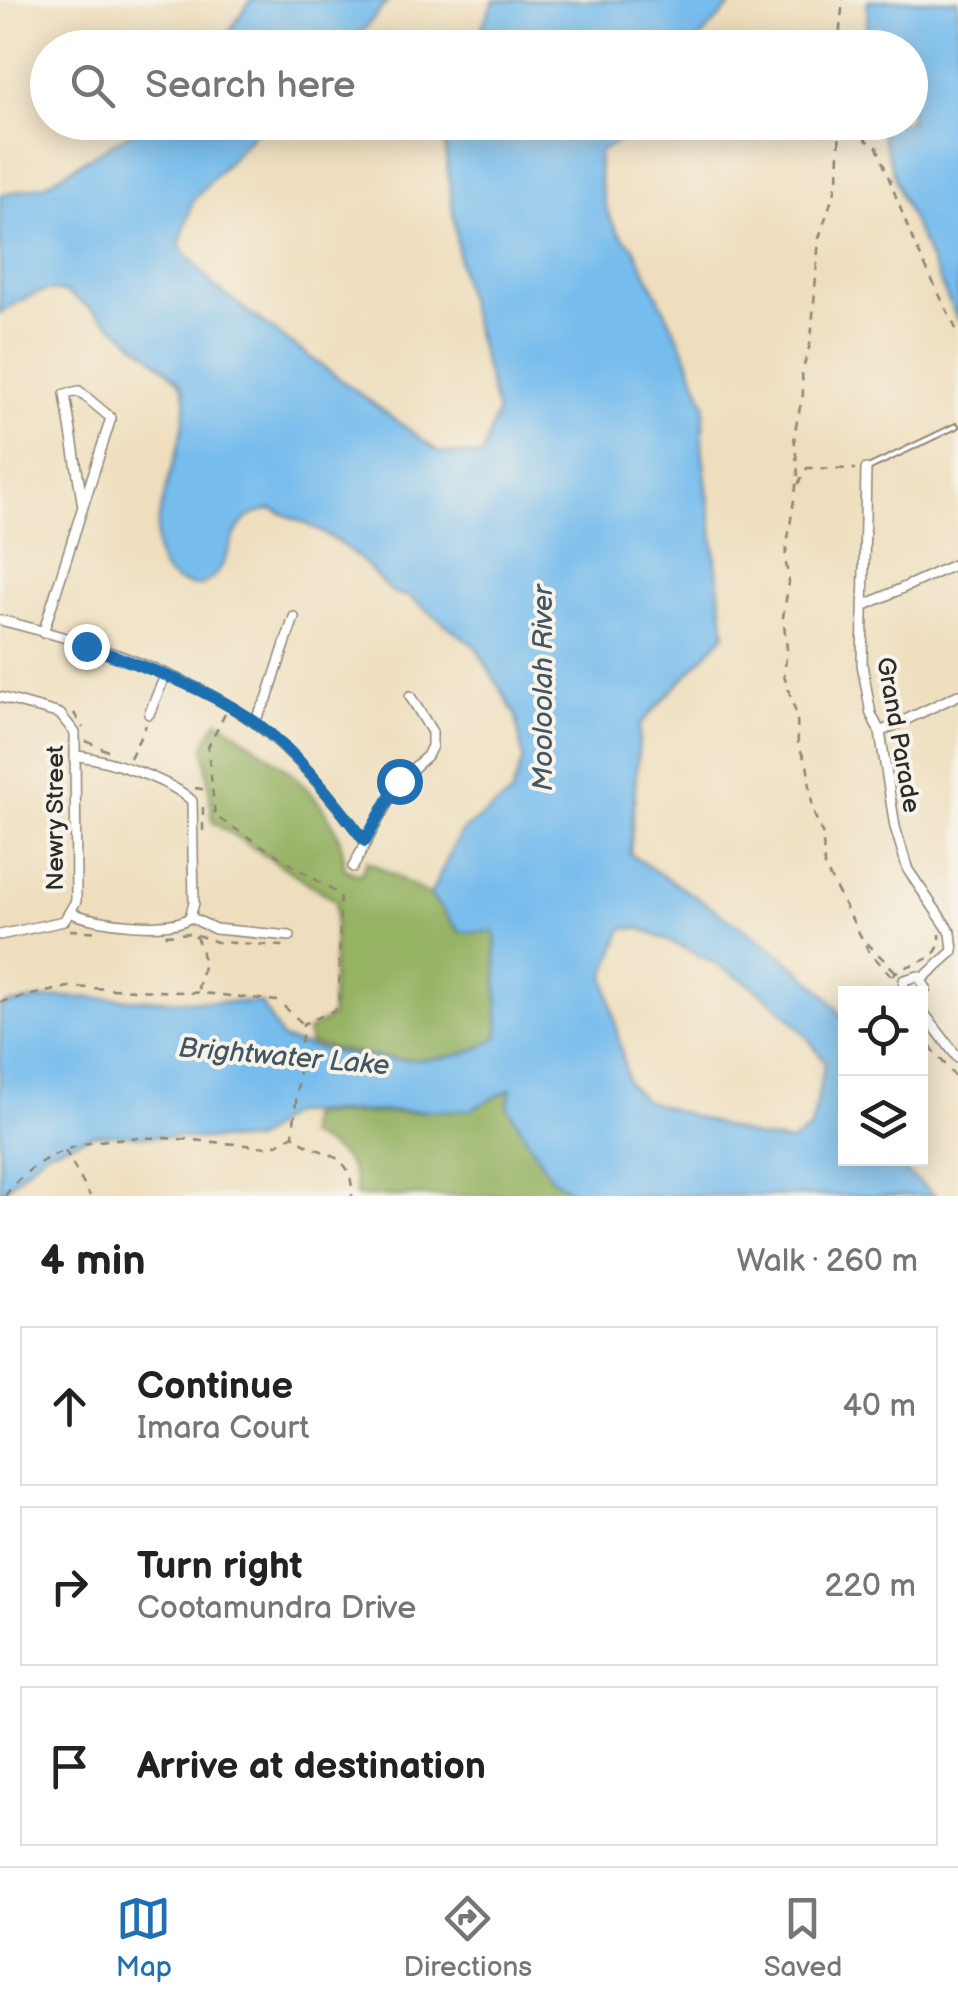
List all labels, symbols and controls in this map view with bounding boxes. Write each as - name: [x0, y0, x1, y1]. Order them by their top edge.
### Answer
- search box: [30, 30, 928, 140]
- icon: search: [65, 58, 120, 113]
- text: Search here: [145, 63, 356, 108]
- water label: Mooloolah River: [527, 583, 560, 791]
- route end: [64, 624, 110, 670]
- street label: Grand Parade: [869, 655, 927, 815]
- street label: Newry Street: [40, 745, 71, 891]
- route start: [377, 759, 423, 805]
- map controls: [838, 986, 928, 1166]
- button: locate: [838, 986, 928, 1076]
- water label: Brightwater Lake: [177, 1031, 391, 1083]
- button: layers: [838, 1076, 928, 1166]
- text: 4 min: [40, 1236, 146, 1287]
- text: Walk · 260 m: [736, 1242, 918, 1281]
- text: Continue: [137, 1364, 293, 1409]
- icon: ahead: [42, 1379, 97, 1434]
- text: 40 m: [843, 1387, 916, 1426]
- text: Imara Court: [137, 1409, 309, 1448]
- text: Turn right: [137, 1544, 302, 1589]
- icon: right: [42, 1559, 97, 1614]
- text: 220 m: [824, 1567, 916, 1606]
- text: Cootamundra Drive: [137, 1589, 416, 1628]
- icon: arrive: [42, 1739, 97, 1794]
- text: Arrive at destination: [137, 1744, 486, 1789]
- tab: Map: [116, 1891, 172, 1984]
- tab: Directions: [403, 1891, 532, 1984]
- tab: Saved: [764, 1891, 842, 1984]

